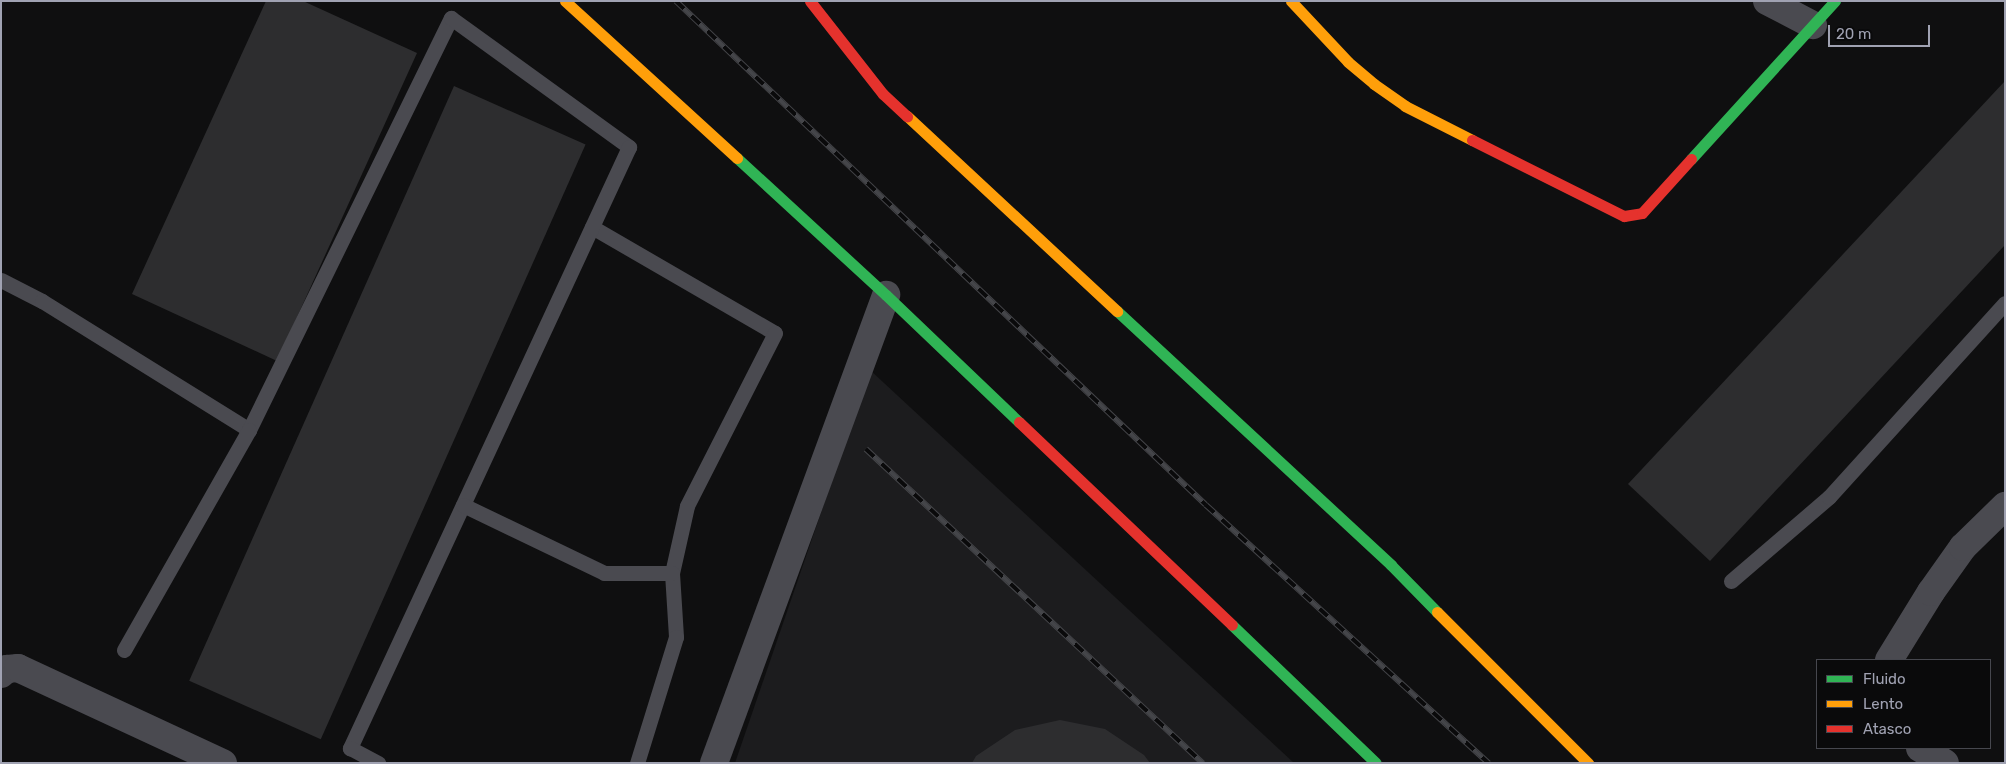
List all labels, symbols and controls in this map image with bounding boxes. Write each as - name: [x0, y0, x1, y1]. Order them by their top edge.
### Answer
- scale bar: [1831, 15, 1934, 47]
- text: 20 m: [1836, 25, 1871, 43]
- legend: [1816, 659, 1991, 749]
- text: Fluido: [1863, 670, 1906, 688]
- text: Lento: [1863, 695, 1903, 713]
- text: Atasco: [1863, 720, 1911, 738]

